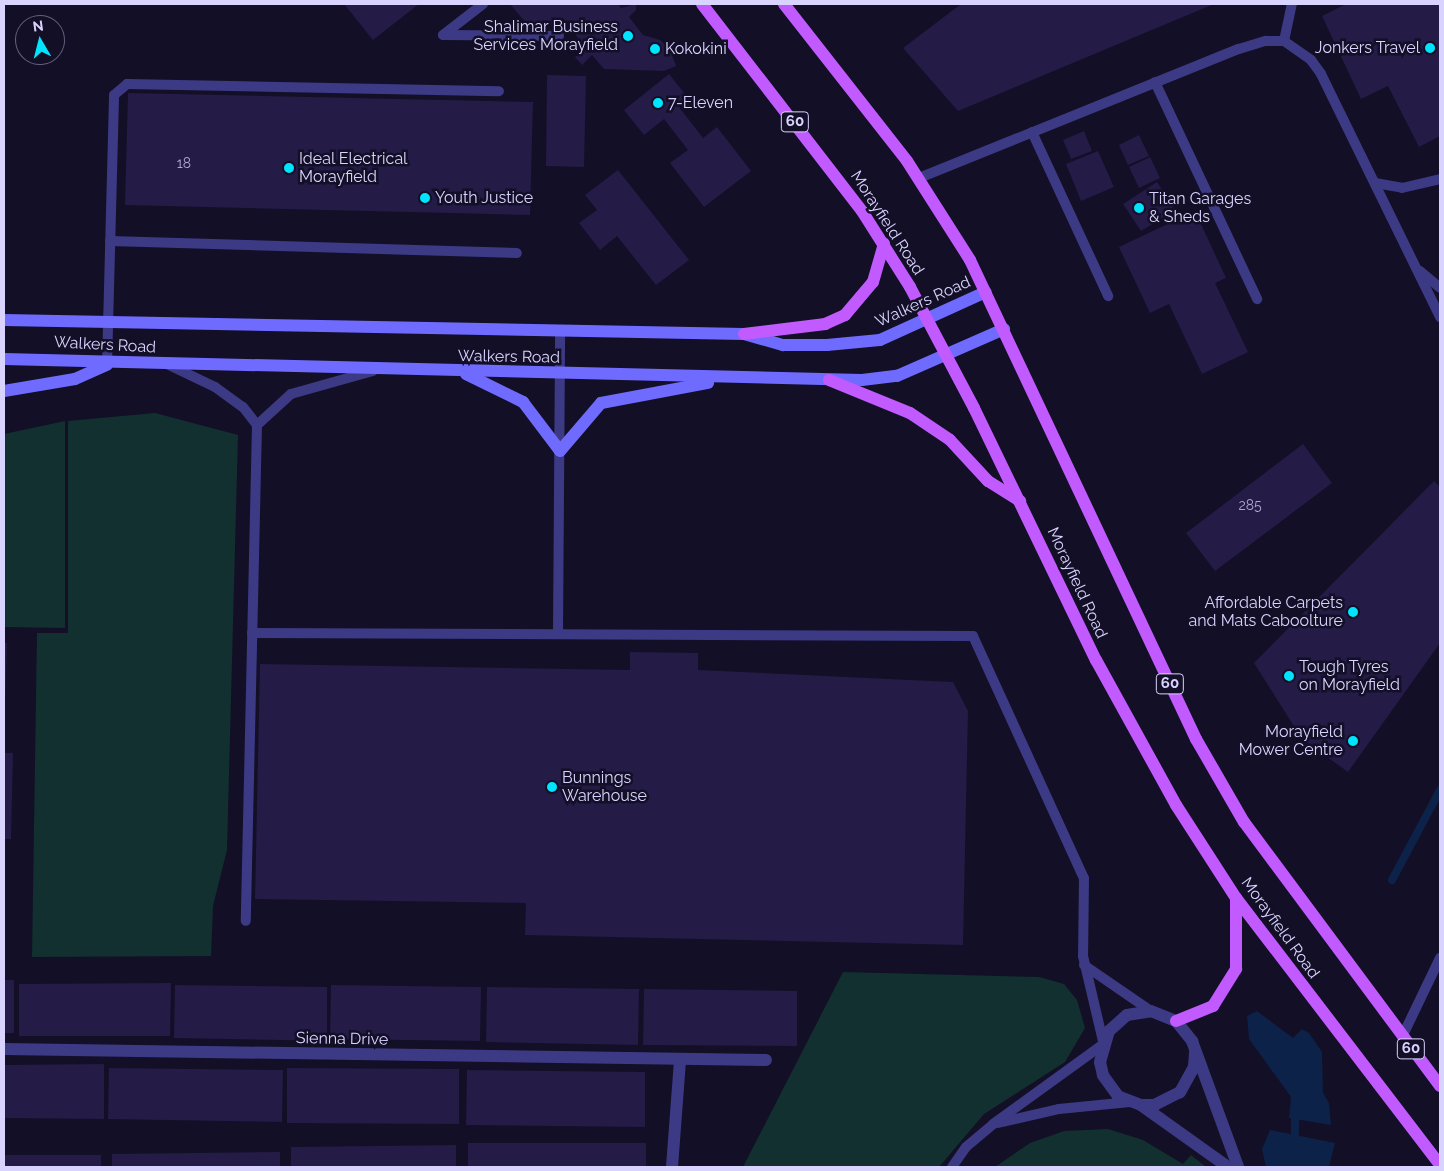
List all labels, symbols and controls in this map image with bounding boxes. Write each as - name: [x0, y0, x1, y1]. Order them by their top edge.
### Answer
- north arrow: [15, 15, 65, 65]
- text: N: [32, 17, 44, 35]
- place label: Shalimar Business Services Morayfield: [473, 17, 618, 55]
- marker: Shalimar Business Services Morayfield: [622, 30, 634, 42]
- place label: Jonkers Travel: [1314, 38, 1420, 58]
- place label: Kokokini: [665, 39, 727, 59]
- marker: Jonkers Travel: [1424, 42, 1436, 54]
- marker: Kokokini: [649, 43, 661, 55]
- place label: 7-Eleven: [668, 93, 733, 113]
- marker: 7-Eleven: [652, 97, 664, 109]
- road number: 60: [780, 110, 810, 134]
- place label: Ideal Electrical Morayfield: [299, 149, 408, 187]
- house number: 18: [177, 155, 191, 171]
- marker: Ideal Electrical Morayfield: [283, 162, 295, 174]
- street label: Morayfield Road: [846, 167, 928, 279]
- place label: Youth Justice: [435, 188, 534, 208]
- place label: Titan Garages & Sheds: [1149, 189, 1251, 227]
- marker: Youth Justice: [419, 192, 431, 204]
- marker: Titan Garages & Sheds: [1133, 202, 1145, 214]
- street label: Walkers Road: [872, 272, 974, 332]
- street label: Walkers Road: [53, 333, 157, 357]
- street label: Walkers Road: [458, 347, 560, 367]
- house number: 285: [1238, 497, 1262, 513]
- street label: Morayfield Road: [1043, 524, 1111, 642]
- place label: Affordable Carpets and Mats Caboolture: [1189, 593, 1343, 631]
- marker: Affordable Carpets and Mats Caboolture: [1347, 606, 1359, 618]
- place label: Tough Tyres on Morayfield: [1299, 657, 1400, 695]
- marker: Tough Tyres on Morayfield: [1283, 670, 1295, 682]
- road number: 60: [1155, 672, 1185, 696]
- place label: Morayfield Mower Centre: [1238, 722, 1343, 760]
- marker: Morayfield Mower Centre: [1347, 735, 1359, 747]
- place label: Bunnings Warehouse: [562, 768, 647, 806]
- marker: Bunnings Warehouse: [546, 781, 558, 793]
- street label: Morayfield Road: [1237, 874, 1323, 982]
- street label: Sienna Drive: [296, 1029, 388, 1049]
- road number: 60: [1396, 1036, 1426, 1062]

